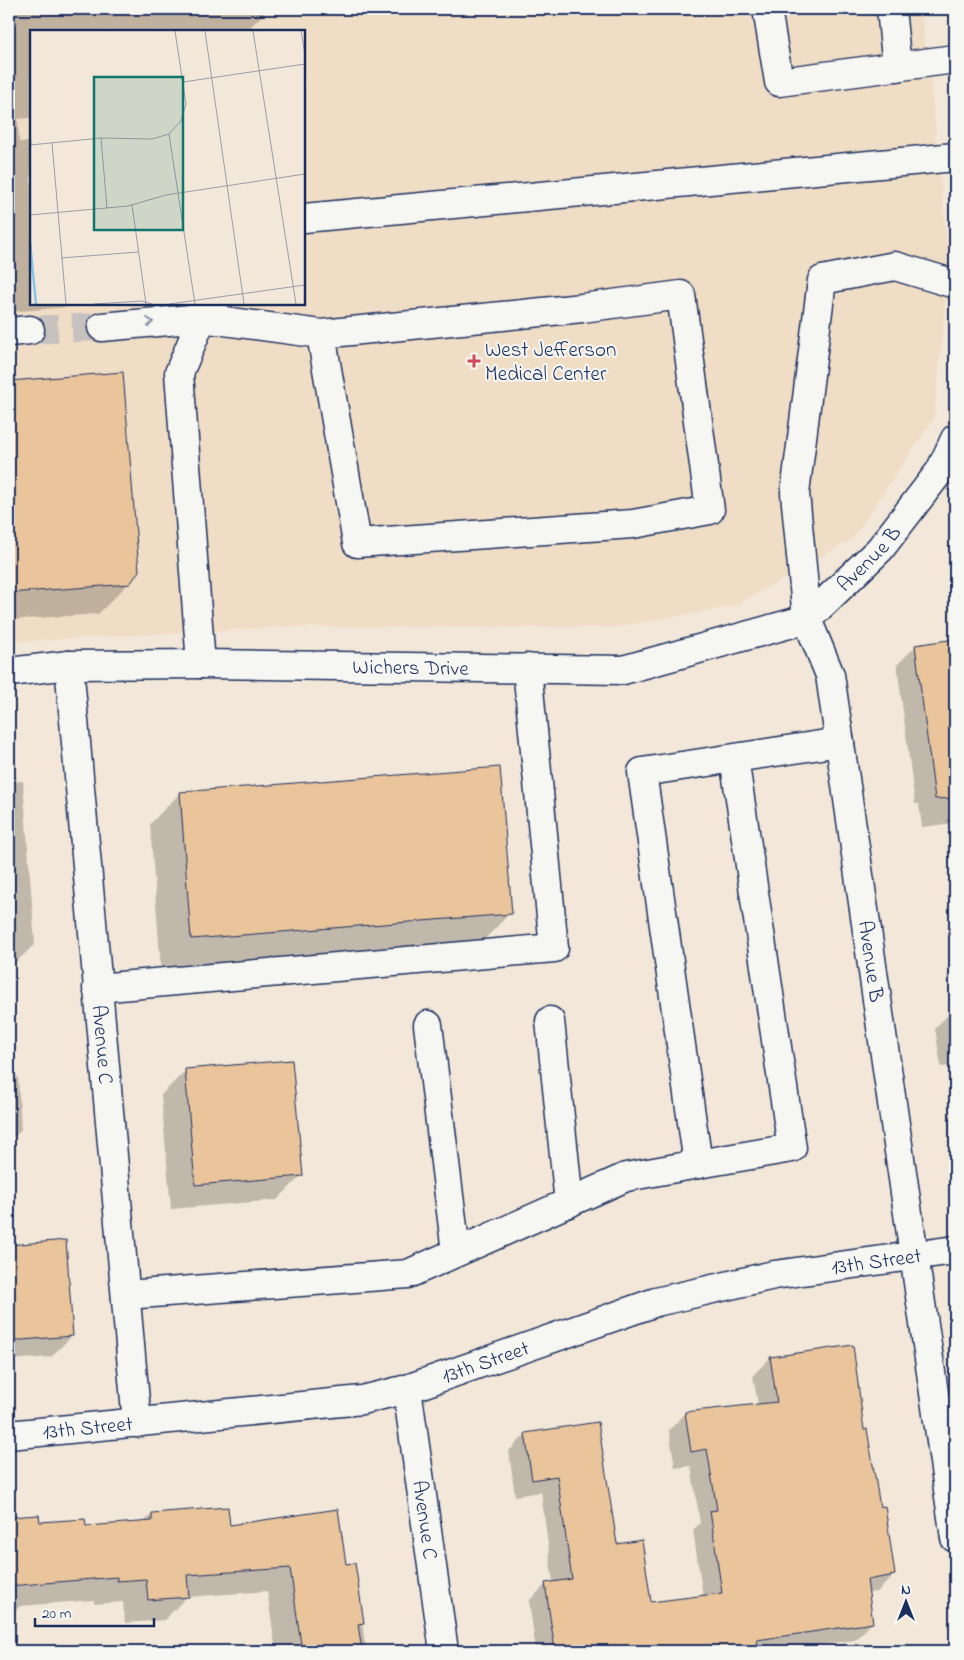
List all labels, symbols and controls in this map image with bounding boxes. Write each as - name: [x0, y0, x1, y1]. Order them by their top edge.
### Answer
- inset map: [30, 30, 305, 305]
- one-way arrow: [146, 317, 154, 328]
- place label: West Jefferson Medical Center: [485, 336, 616, 390]
- marker: West Jefferson Medical Center: [467, 354, 481, 368]
- street label: Avenue B: [831, 520, 910, 600]
- street label: Wichers Drive: [352, 653, 469, 685]
- street label: Avenue B: [849, 919, 890, 1004]
- street label: Avenue C: [83, 1004, 120, 1086]
- street label: 13th Street: [829, 1242, 923, 1284]
- street label: 13th Street: [438, 1334, 534, 1393]
- street label: 13th Street: [41, 1410, 134, 1449]
- street label: Avenue C: [403, 1478, 444, 1562]
- north arrow: [882, 1578, 932, 1628]
- text: N: [901, 1580, 911, 1601]
- scale bar: [35, 1595, 154, 1627]
- text: 20 m: [42, 1603, 72, 1625]

